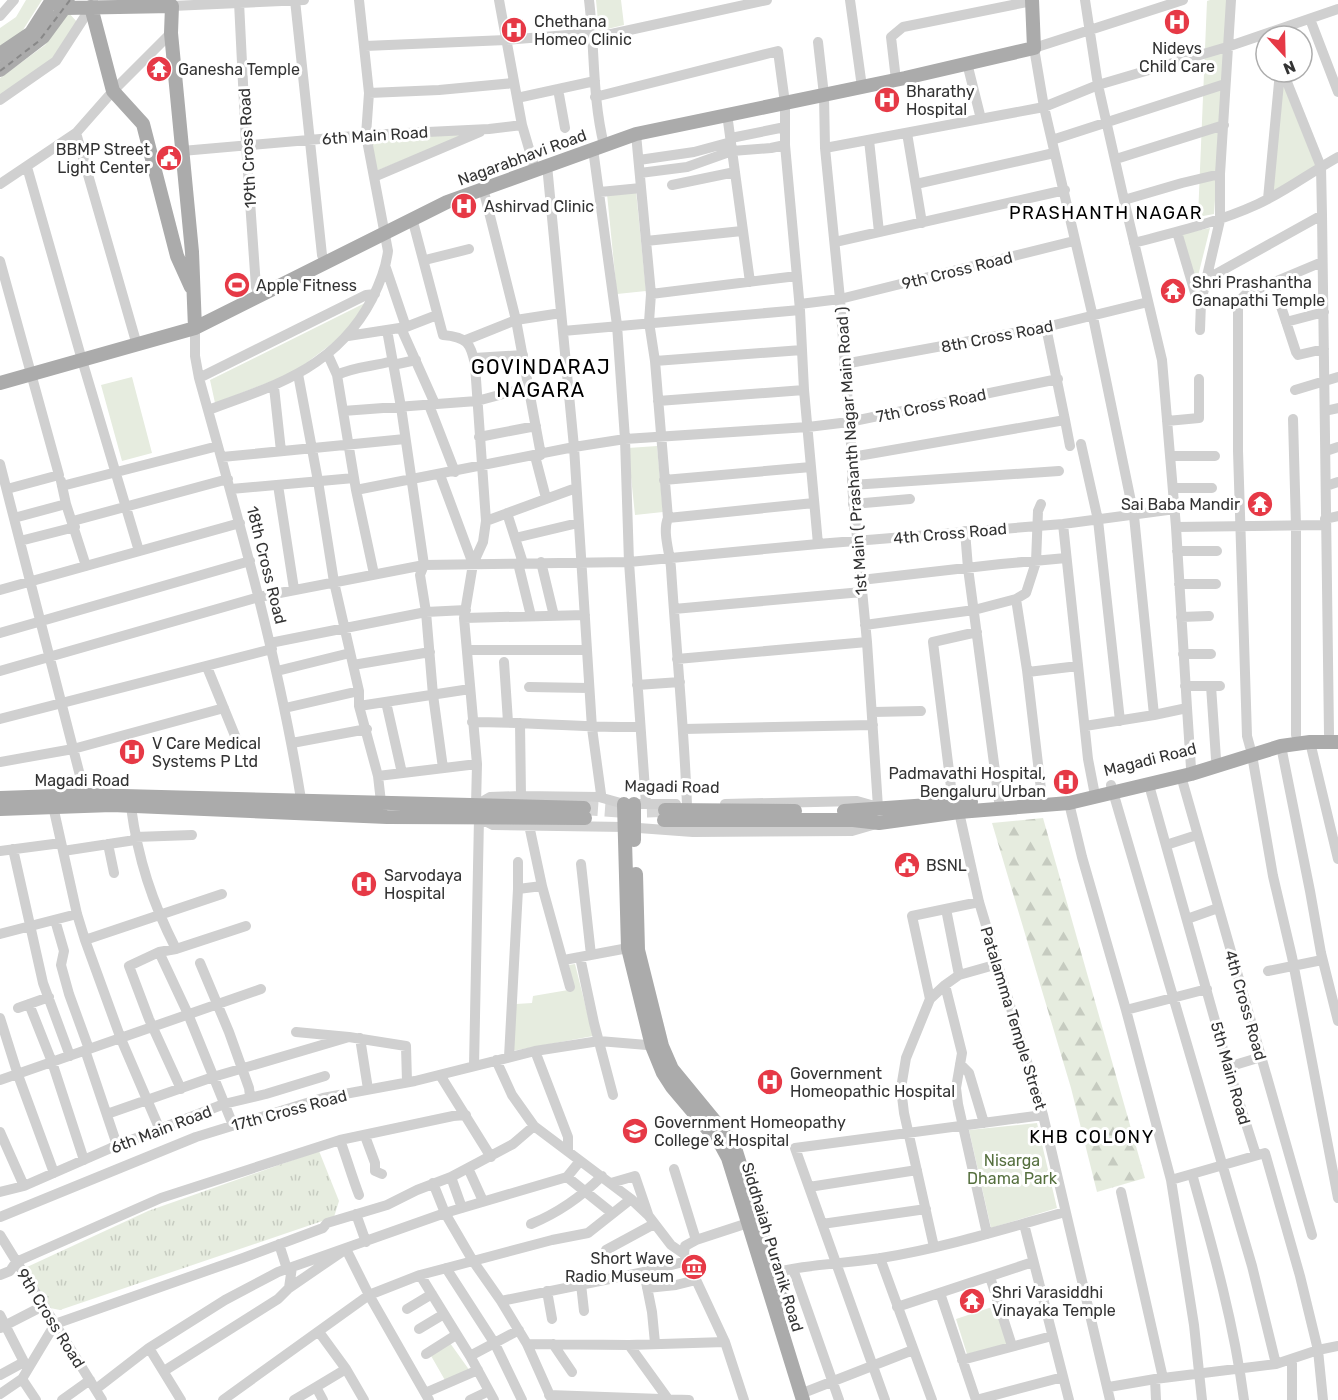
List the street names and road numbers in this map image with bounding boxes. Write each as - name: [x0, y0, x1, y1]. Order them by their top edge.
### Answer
- street label: 19th Cross Road: [235, 87, 260, 208]
- street label: 6th Main Road: [321, 122, 429, 149]
- street label: Nagarabhavi Road: [455, 125, 589, 190]
- street label: 9th Cross Road: [900, 248, 1014, 293]
- street label: 1st Main ( Prashanth Nagar Main Road ): [832, 306, 871, 596]
- street label: 8th Cross Road: [939, 316, 1055, 357]
- street label: 7th Cross Road: [874, 385, 988, 426]
- street label: 18th Cross Road: [243, 504, 290, 626]
- street label: 4th Cross Road: [893, 519, 1008, 548]
- street label: Magadi Road: [1102, 739, 1199, 780]
- street label: Magadi Road: [34, 771, 130, 790]
- street label: Magadi Road: [624, 776, 720, 797]
- street label: Patalamma Temple Street: [977, 924, 1051, 1112]
- street label: 4th Cross Road: [1221, 948, 1270, 1062]
- street label: 5th Main Road: [1207, 1019, 1254, 1127]
- street label: 17th Cross Road: [229, 1086, 349, 1135]
- street label: 6th Main Road: [108, 1102, 214, 1157]
- street label: Siddhaiah Puranik Road: [738, 1160, 807, 1334]
- street label: 9th Cross Road: [12, 1265, 89, 1371]

